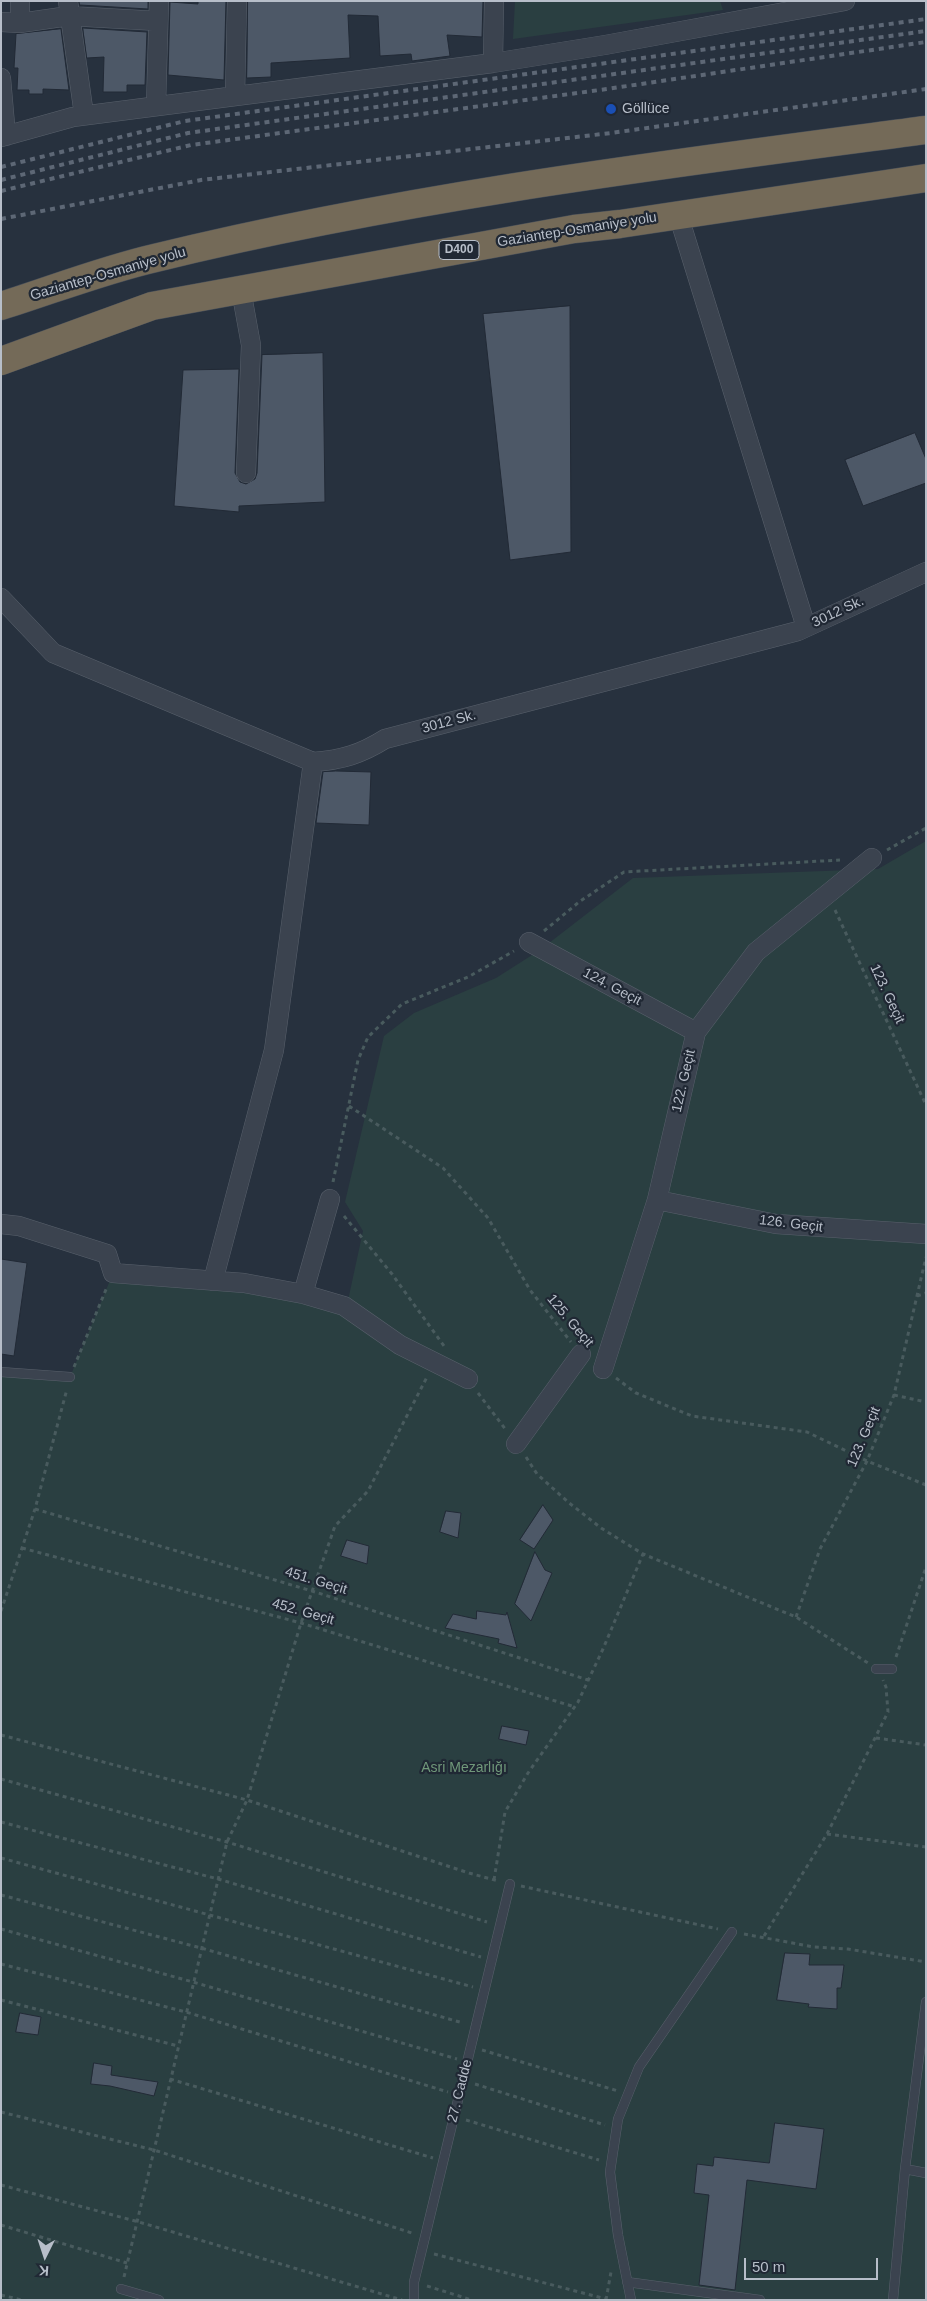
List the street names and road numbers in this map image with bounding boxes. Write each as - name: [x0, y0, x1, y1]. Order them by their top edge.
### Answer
- street label: Gaziantep-Osmaniye yolu: [496, 209, 658, 251]
- road number: D400: [439, 240, 479, 260]
- street label: Gaziantep-Osmaniye yolu: [28, 244, 188, 304]
- street label: 3012 Sk.: [809, 593, 867, 631]
- street label: 3012 Sk.: [420, 707, 478, 737]
- street label: 123. Geçit: [866, 962, 908, 1026]
- street label: 124. Geçit: [580, 965, 644, 1009]
- street label: 122. Geçit: [669, 1048, 699, 1114]
- street label: 126. Geçit: [758, 1212, 824, 1236]
- street label: 125. Geçit: [543, 1291, 597, 1351]
- street label: 123. Geçit: [844, 1404, 884, 1470]
- street label: 451. Geçit: [283, 1564, 349, 1598]
- street label: 452. Geçit: [270, 1595, 336, 1629]
- street label: 27. Cadde: [444, 2058, 476, 2124]

